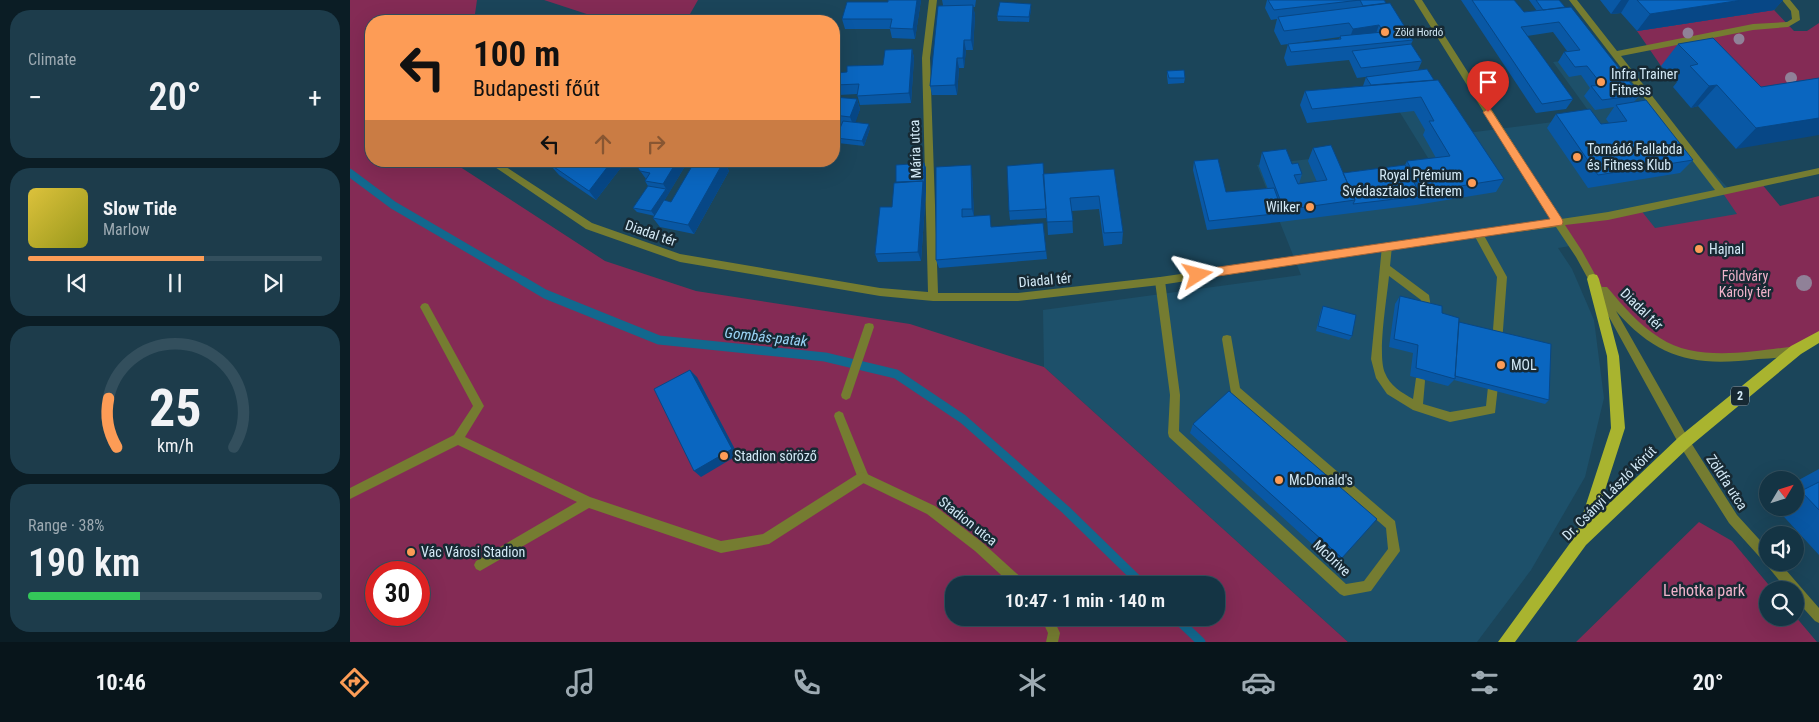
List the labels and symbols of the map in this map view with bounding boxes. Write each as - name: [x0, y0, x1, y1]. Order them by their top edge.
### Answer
- marker: Zöld Hordó: [1379, 26, 1391, 38]
- place label: Zöld Hordó: [1395, 26, 1444, 39]
- pin: [1467, 61, 1509, 112]
- place label: Infra Trainer Fitness: [1611, 66, 1678, 98]
- marker: Infra Trainer Fitness: [1595, 76, 1607, 88]
- street label: Mária utca: [906, 119, 924, 179]
- place label: Tornádó Fallabda és Fitness Klub: [1587, 141, 1682, 173]
- marker: Tornádó Fallabda és Fitness Klub: [1571, 151, 1583, 163]
- place label: Royal Prémium Svédasztalos Étterem: [1342, 167, 1462, 199]
- marker: Royal Prémium Svédasztalos Étterem: [1466, 177, 1478, 189]
- place label: Wilker: [1266, 199, 1300, 215]
- marker: Wilker: [1304, 201, 1316, 213]
- street label: Diadal tér: [623, 217, 679, 249]
- place label: Hajnal: [1709, 241, 1744, 257]
- marker: Hajnal: [1693, 243, 1705, 255]
- position arrow: [1171, 248, 1223, 300]
- park label: Földváry Károly tér: [1719, 268, 1771, 300]
- street label: Diadal tér: [1018, 270, 1072, 290]
- street label: Diadal tér: [1617, 285, 1667, 333]
- water label: Gombás-patak: [724, 324, 809, 350]
- place label: MOL: [1511, 357, 1537, 373]
- marker: MOL: [1495, 359, 1507, 371]
- road number: 2: [1731, 386, 1749, 406]
- street label: Dr. Csányi László körút: [1559, 443, 1659, 543]
- place label: Stadion söröző: [734, 448, 817, 464]
- marker: Stadion söröző: [718, 450, 730, 462]
- street label: Zöldfa utca: [1703, 451, 1751, 513]
- north arrow: [1759, 471, 1804, 516]
- place label: McDonald's: [1289, 472, 1353, 488]
- marker: McDonald's: [1273, 474, 1285, 486]
- street label: Stadion utca: [936, 493, 1000, 549]
- street label: McDrive: [1310, 537, 1354, 579]
- place label: Vác Városi Stadion: [421, 544, 525, 560]
- marker: Vác Városi Stadion: [405, 546, 417, 558]
- speed limit sign: 30: [365, 561, 430, 626]
- park label: Lehotka park: [1663, 581, 1746, 600]

